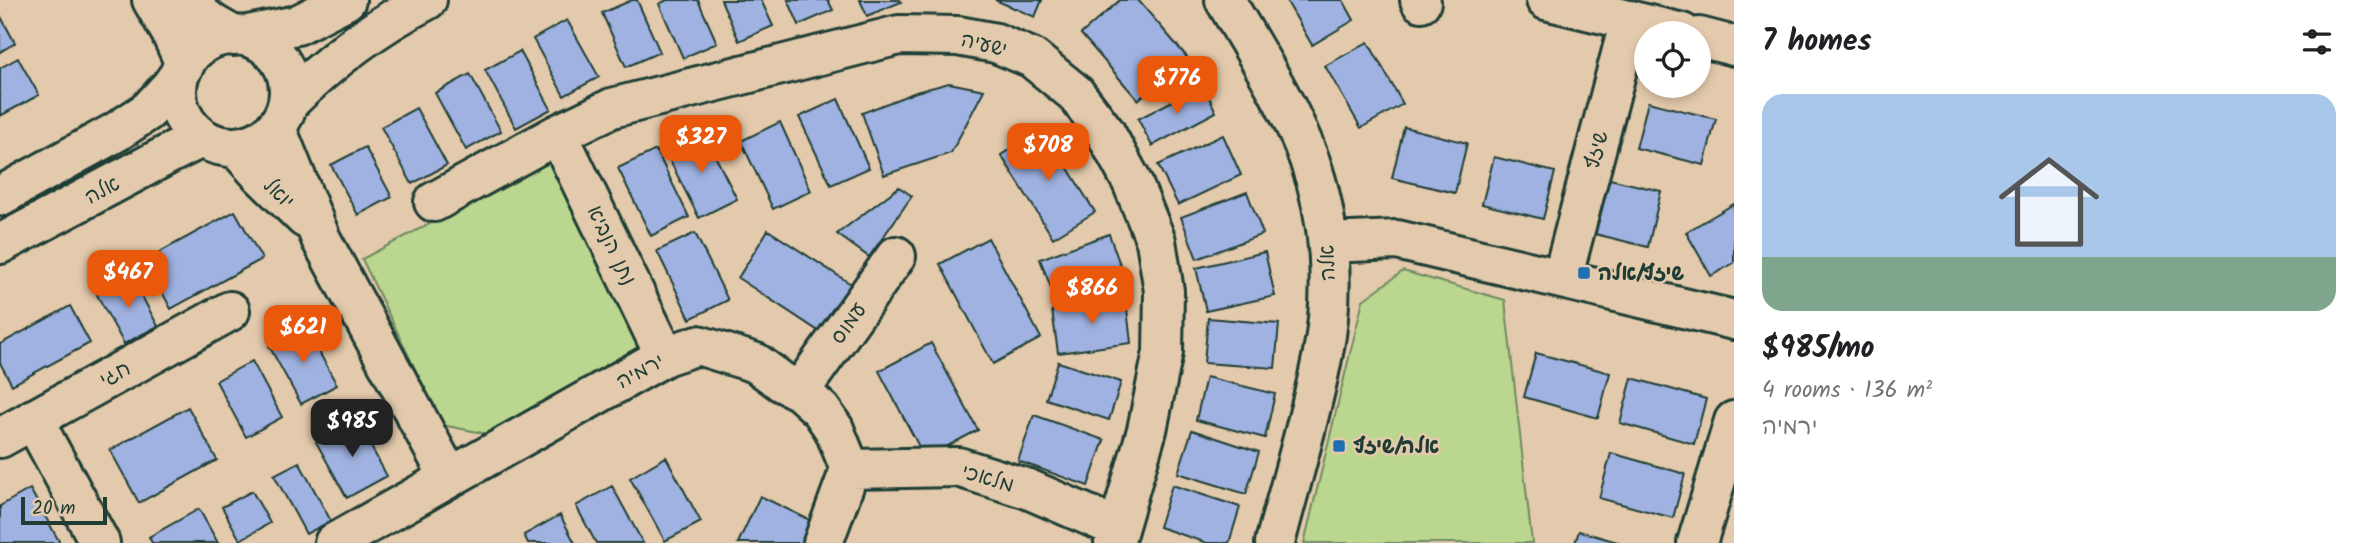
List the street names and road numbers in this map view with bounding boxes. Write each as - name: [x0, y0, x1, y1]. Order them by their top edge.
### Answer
- street label: ישעיה: [957, 24, 1010, 67]
- street label: שיזף: [1576, 127, 1618, 173]
- street label: אלה: [79, 168, 126, 214]
- street label: יואל: [255, 171, 301, 218]
- street label: נתן הנביא: [577, 200, 644, 291]
- street label: אלה: [1311, 244, 1346, 281]
- street label: עמוס: [823, 296, 876, 352]
- street label: ירמיה: [611, 346, 671, 399]
- street label: חגי: [94, 353, 137, 397]
- street label: מלאכי: [957, 456, 1018, 503]

